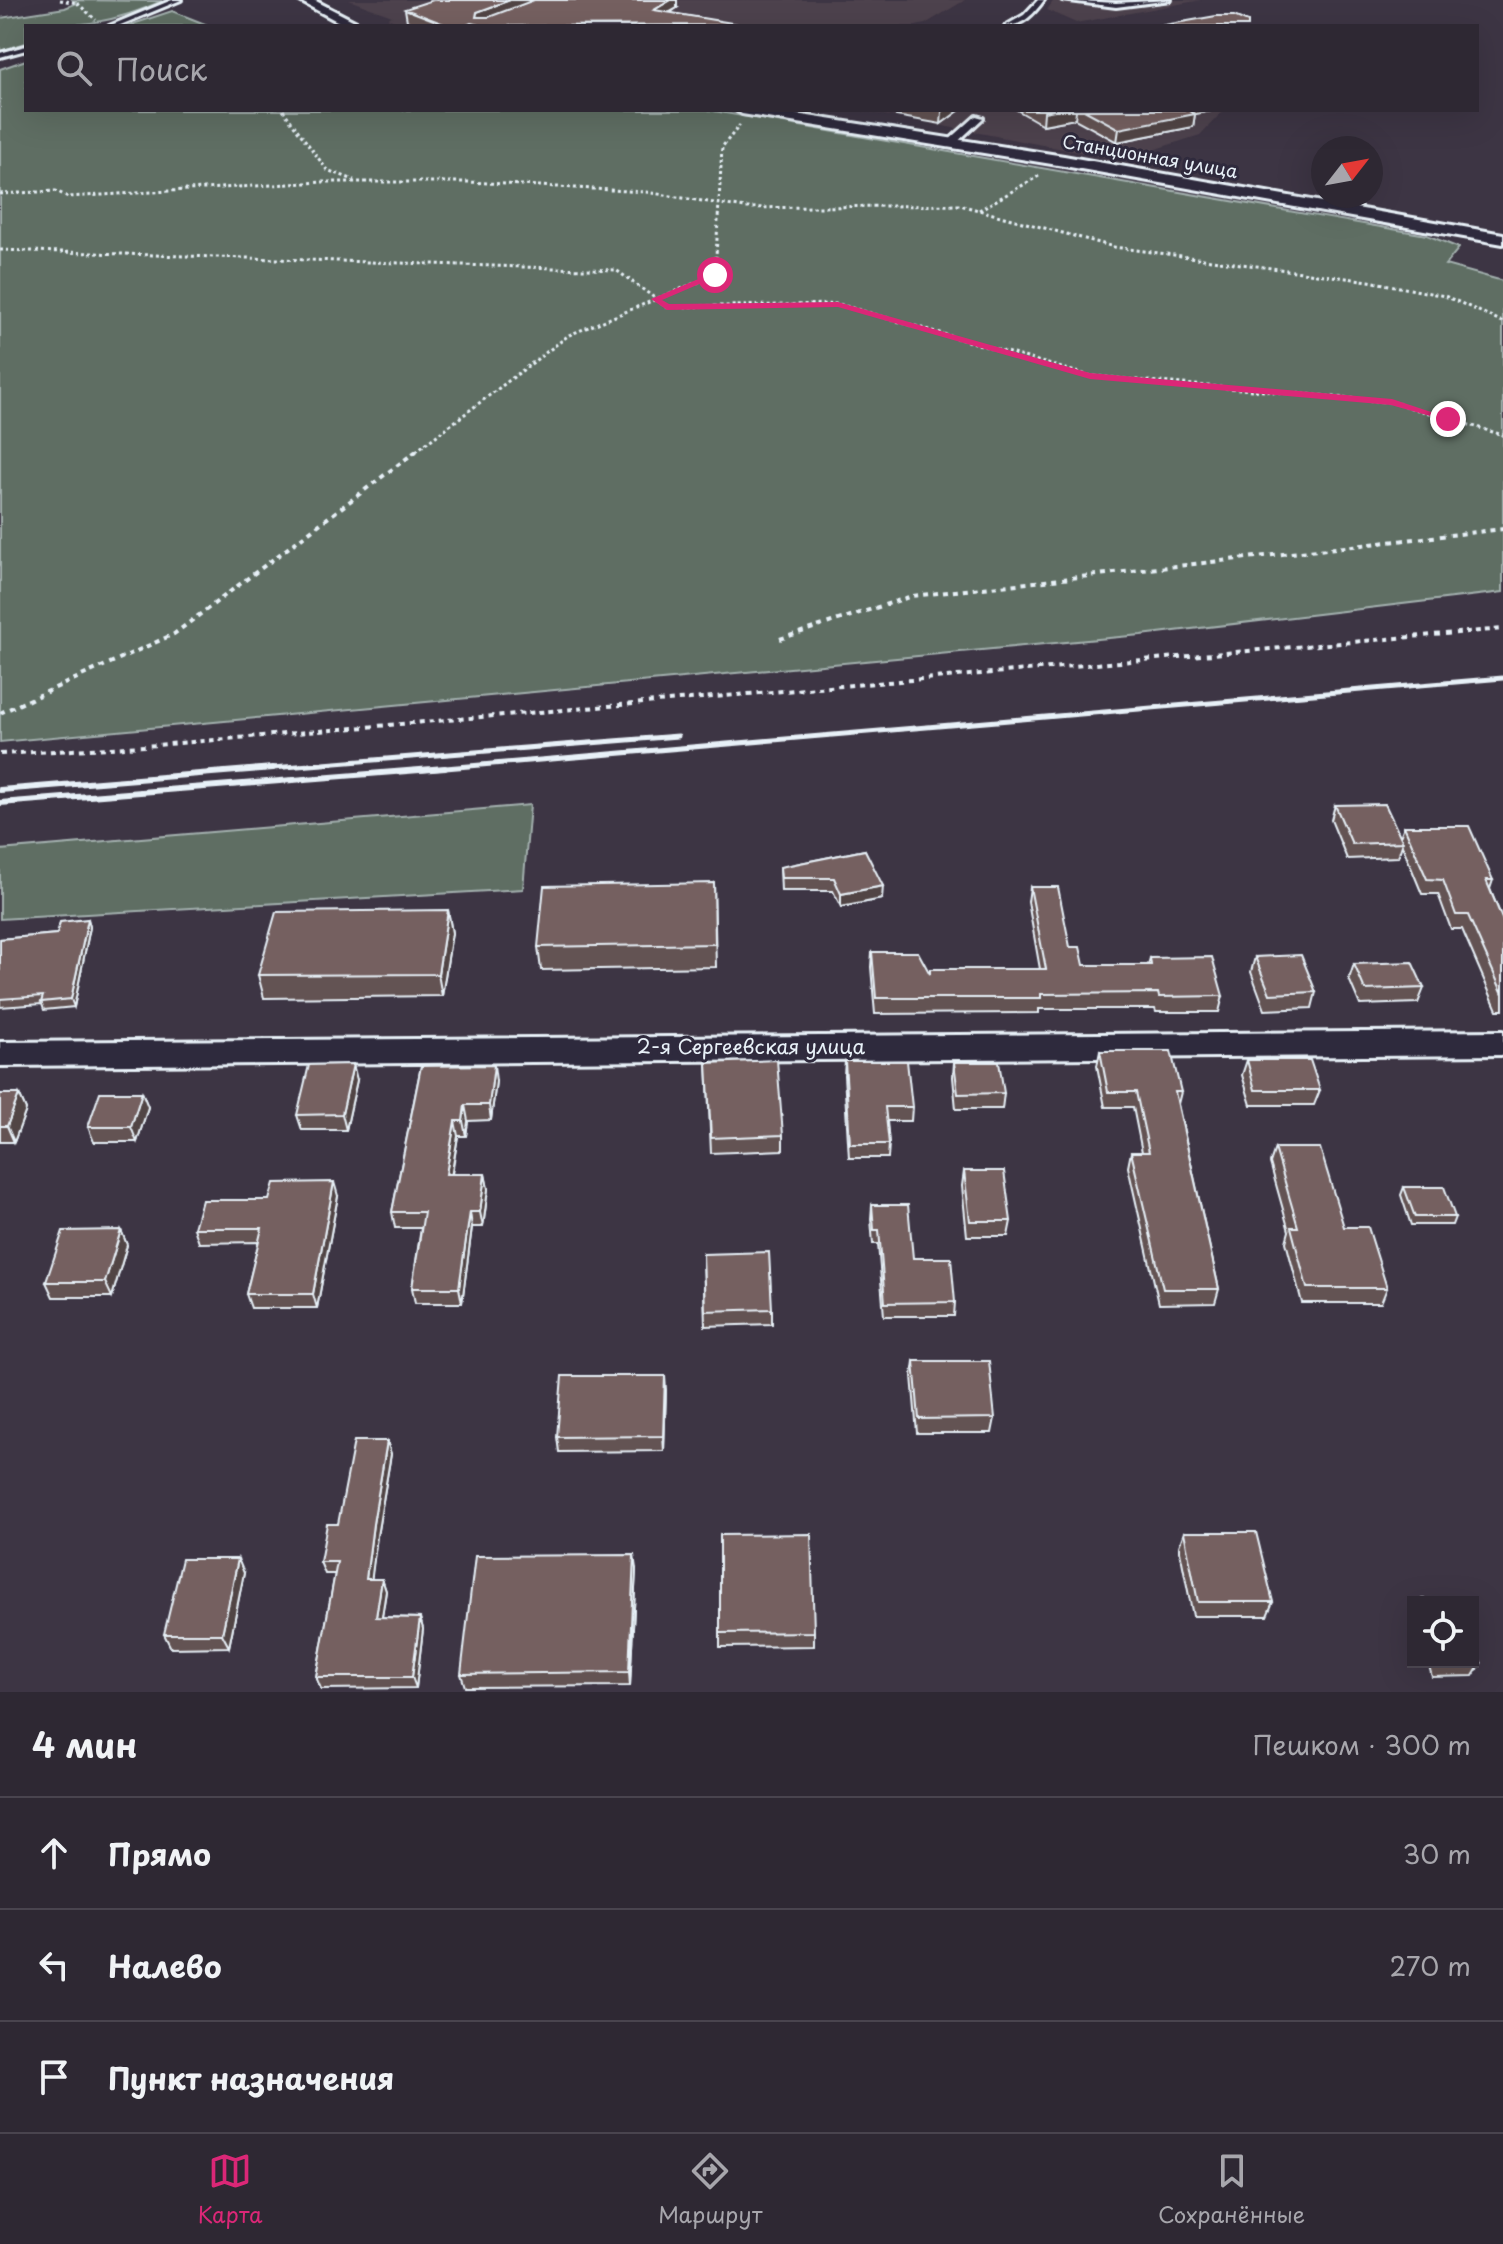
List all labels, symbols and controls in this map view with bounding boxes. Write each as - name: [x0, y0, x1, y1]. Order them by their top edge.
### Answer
- search box: [24, 24, 1479, 112]
- icon: search: [52, 46, 96, 90]
- text: Поиск: [116, 46, 207, 91]
- street label: Станционная улица: [1060, 127, 1241, 184]
- north arrow: [1311, 136, 1383, 208]
- route start: [697, 257, 733, 293]
- route end: [1430, 401, 1466, 437]
- street label: 2-я Сергеевская улица: [637, 1031, 866, 1061]
- map controls: [1407, 1596, 1479, 1668]
- button: locate: [1407, 1596, 1479, 1668]
- text: 4 мин: [32, 1718, 137, 1770]
- text: Пешком · 300 m: [1253, 1725, 1471, 1764]
- icon: ahead: [32, 1831, 76, 1875]
- text: Прямо: [108, 1831, 211, 1876]
- text: 30 m: [1403, 1834, 1471, 1873]
- icon: left: [32, 1943, 76, 1987]
- text: Налево: [108, 1943, 222, 1988]
- text: 270 m: [1390, 1946, 1471, 1985]
- icon: arrive: [32, 2055, 76, 2099]
- text: Пункт назначения: [108, 2055, 394, 2100]
- tab: Карта: [198, 2149, 262, 2230]
- tab: Маршрут: [658, 2149, 762, 2230]
- tab: Сохранённые: [1158, 2149, 1305, 2230]

